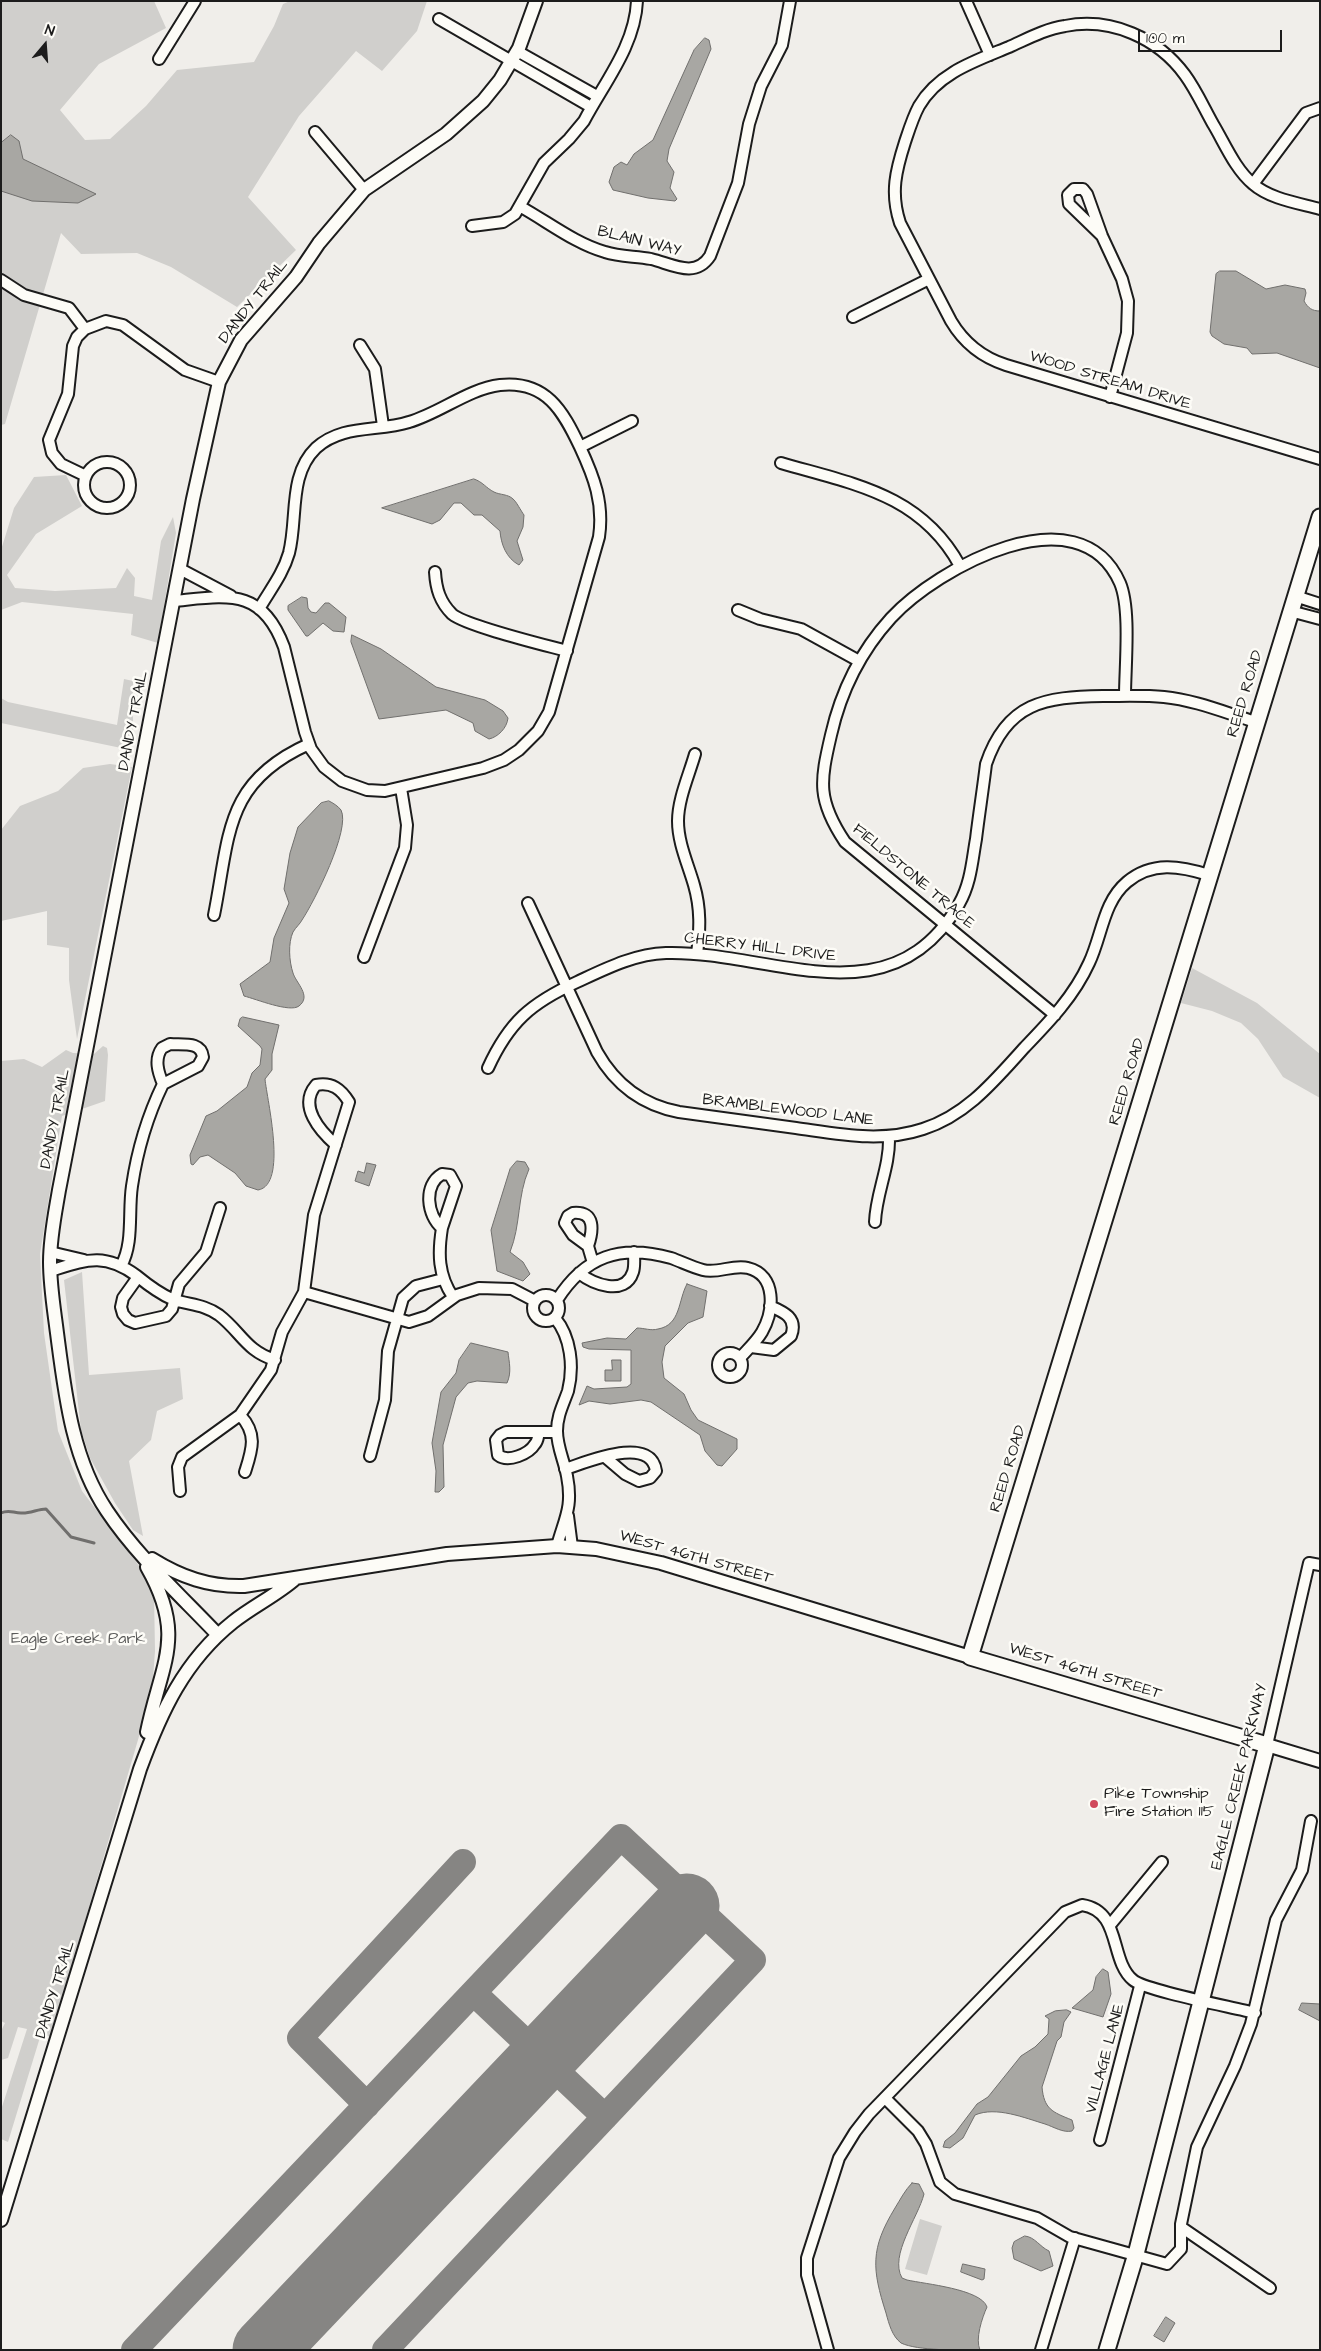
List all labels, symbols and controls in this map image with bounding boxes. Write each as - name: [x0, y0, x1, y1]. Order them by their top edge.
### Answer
- north arrow: [20, 20, 70, 70]
- text: N: [42, 20, 57, 42]
- scale bar: [1141, 20, 1285, 52]
- text: 100 m: [1146, 28, 1185, 49]
- street label: BLAIN WAY: [595, 222, 683, 262]
- street label: DANDY TRAIL: [215, 256, 293, 348]
- street label: WOOD STREAM DRIVE: [1027, 347, 1193, 415]
- street label: REED ROAD: [1224, 648, 1268, 740]
- street label: DANDY TRAIL: [115, 670, 153, 772]
- street label: FIELDSTONE TRACE: [848, 820, 978, 934]
- street label: CHERRY HILL DRIVE: [683, 929, 837, 967]
- street label: REED ROAD: [1106, 1036, 1150, 1128]
- street label: DANDY TRAIL: [37, 1068, 75, 1170]
- street label: BRAMBLEWOOD LANE: [701, 1091, 875, 1131]
- street label: REED ROAD: [987, 1423, 1031, 1515]
- street label: WEST 46TH STREET: [617, 1527, 775, 1589]
- park label: Eagle Creek Park: [11, 1630, 145, 1650]
- street label: WEST 46TH STREET: [1006, 1640, 1164, 1704]
- street label: EAGLE CREEK PARKWAY: [1208, 1682, 1272, 1872]
- place label: Pike Township Fire Station 115: [1104, 1785, 1214, 1823]
- marker: Pike Township Fire Station 115: [1088, 1798, 1100, 1810]
- street label: DANDY TRAIL: [32, 1939, 80, 2041]
- street label: VILLAGE LANE: [1082, 2002, 1130, 2116]

